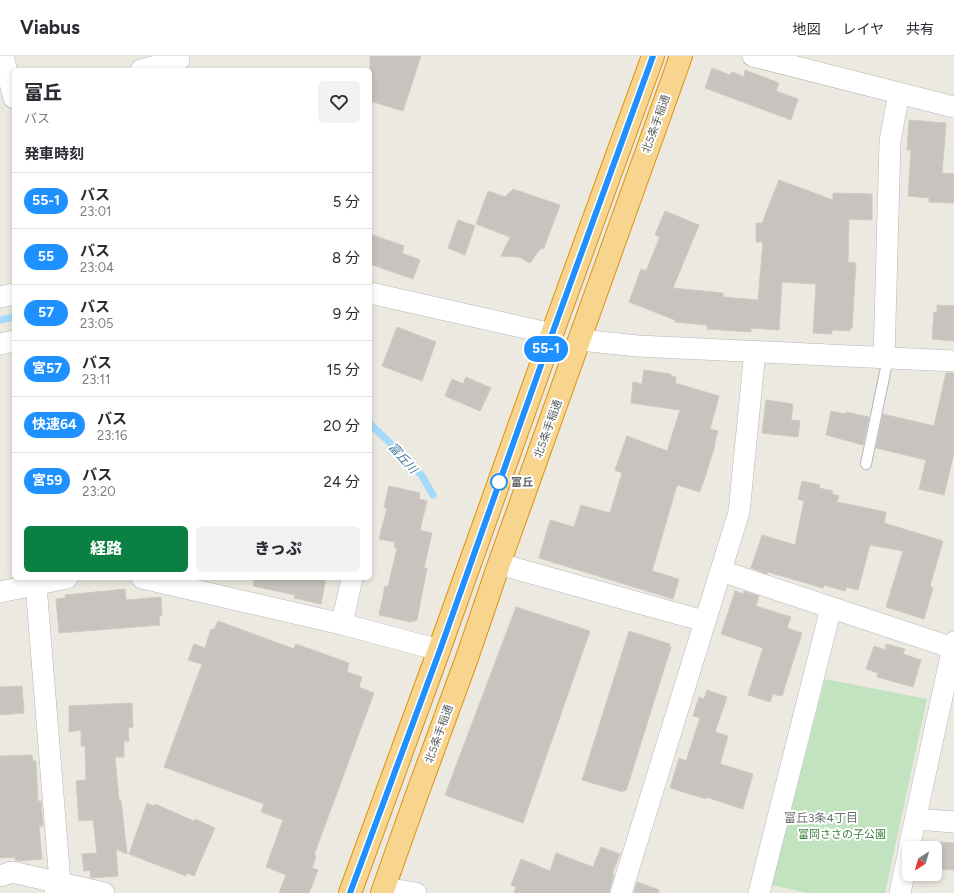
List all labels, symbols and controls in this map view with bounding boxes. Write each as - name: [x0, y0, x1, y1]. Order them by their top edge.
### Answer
- text: Viabus: [20, 16, 80, 39]
- text: 地図: [792, 21, 820, 38]
- text: レイヤ: [842, 21, 884, 38]
- text: 共有: [906, 21, 934, 38]
- text: 富丘: [24, 81, 62, 104]
- button: heart: [318, 81, 360, 123]
- street label: 北5条手稲通: [639, 93, 673, 155]
- text: バス: [24, 111, 50, 126]
- text: 発車時刻: [24, 145, 84, 163]
- text: バス: [80, 186, 110, 204]
- text: 55-1: [32, 192, 60, 209]
- text: 5 分: [333, 193, 360, 211]
- text: 23:01: [80, 204, 111, 219]
- text: バス: [80, 242, 110, 260]
- text: 55: [38, 248, 54, 265]
- text: 8 分: [332, 249, 360, 267]
- text: 23:04: [80, 260, 114, 275]
- text: バス: [80, 298, 110, 316]
- text: 57: [38, 304, 54, 321]
- text: 9 分: [333, 305, 360, 323]
- text: 23:05: [80, 316, 113, 331]
- line badge: 55-1: [518, 336, 574, 362]
- text: 55-1: [532, 340, 560, 357]
- text: バス: [82, 354, 112, 372]
- text: 宮57: [32, 360, 62, 377]
- text: 15 分: [326, 361, 360, 379]
- text: 23:11: [82, 372, 110, 387]
- street label: 北5条手稲通: [531, 398, 565, 460]
- text: バス: [97, 410, 127, 428]
- text: 快速64: [32, 416, 77, 433]
- text: 20 分: [323, 417, 360, 435]
- text: 23:16: [97, 428, 127, 443]
- water label: 富丘川: [386, 440, 422, 478]
- text: バス: [82, 466, 112, 484]
- text: 宮59: [32, 472, 62, 489]
- text: 24 分: [324, 473, 360, 491]
- marker: 富丘: [490, 473, 508, 491]
- place label: 富丘: [511, 476, 533, 489]
- text: 23:20: [82, 484, 116, 499]
- button: 経路: [24, 526, 188, 572]
- button: きっぷ: [196, 526, 360, 572]
- street label: 北5条手稲通: [422, 703, 456, 765]
- district label: 富丘3条4丁目: [784, 811, 858, 825]
- park label: 富岡ささの子公園: [798, 828, 886, 841]
- north arrow: [902, 841, 942, 881]
- map controls: [902, 841, 942, 881]

